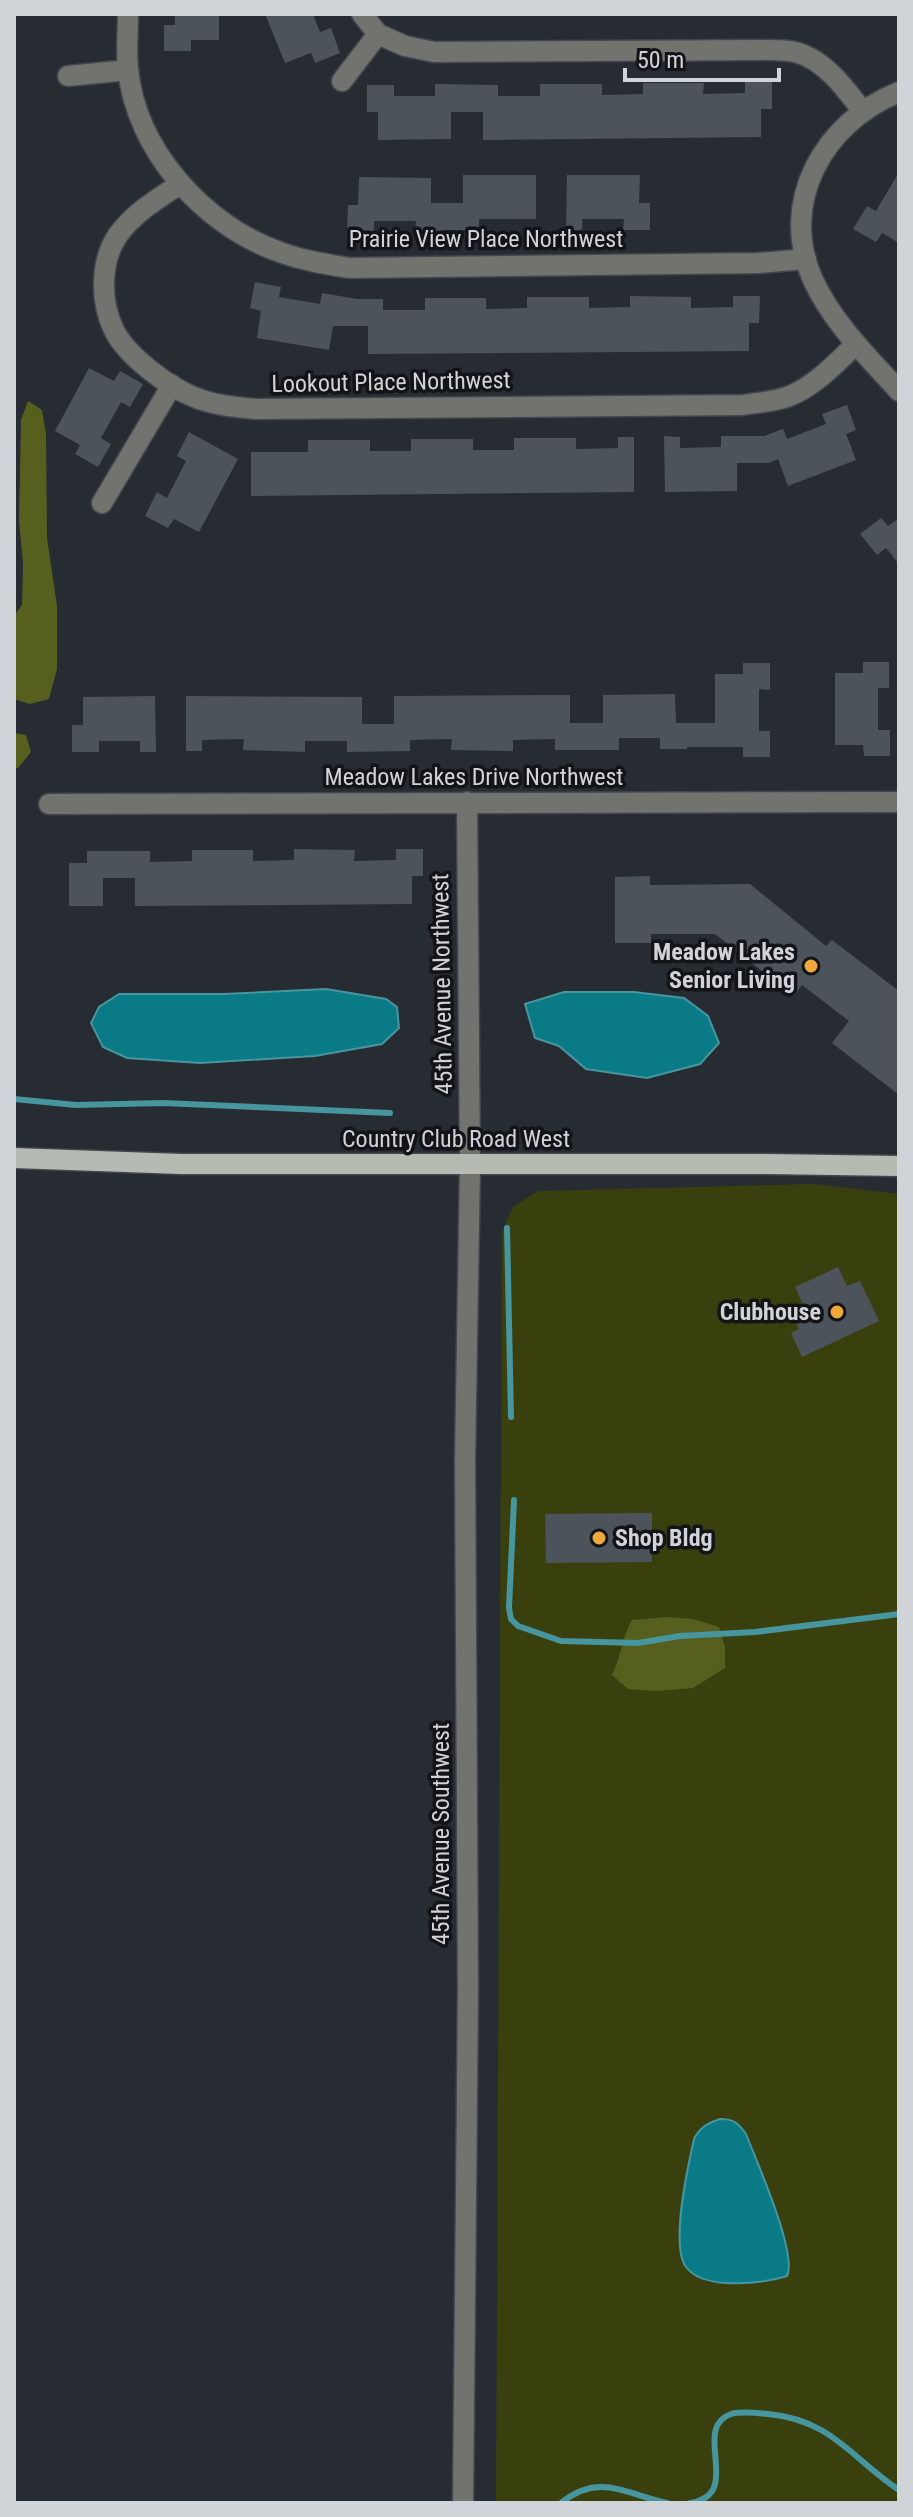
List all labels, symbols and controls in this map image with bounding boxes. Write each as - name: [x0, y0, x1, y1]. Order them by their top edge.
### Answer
- scale bar: [625, 32, 779, 82]
- text: 50 m: [637, 46, 684, 74]
- street label: Prairie View Place Northwest: [349, 225, 623, 253]
- street label: Lookout Place Northwest: [271, 366, 511, 398]
- street label: Meadow Lakes Drive Northwest: [325, 763, 623, 791]
- street label: 45th Avenue Northwest: [426, 873, 458, 1095]
- place label: Meadow Lakes Senior Living: [653, 938, 795, 994]
- marker: Meadow Lakes Senior Living: [802, 957, 820, 975]
- street label: Country Club Road West: [342, 1125, 570, 1153]
- place label: Clubhouse: [720, 1298, 821, 1326]
- marker: Clubhouse: [828, 1303, 846, 1321]
- place label: Shop Bldg: [615, 1524, 713, 1552]
- marker: Shop Bldg: [590, 1529, 608, 1547]
- street label: 45th Avenue Southwest: [427, 1723, 455, 1945]

